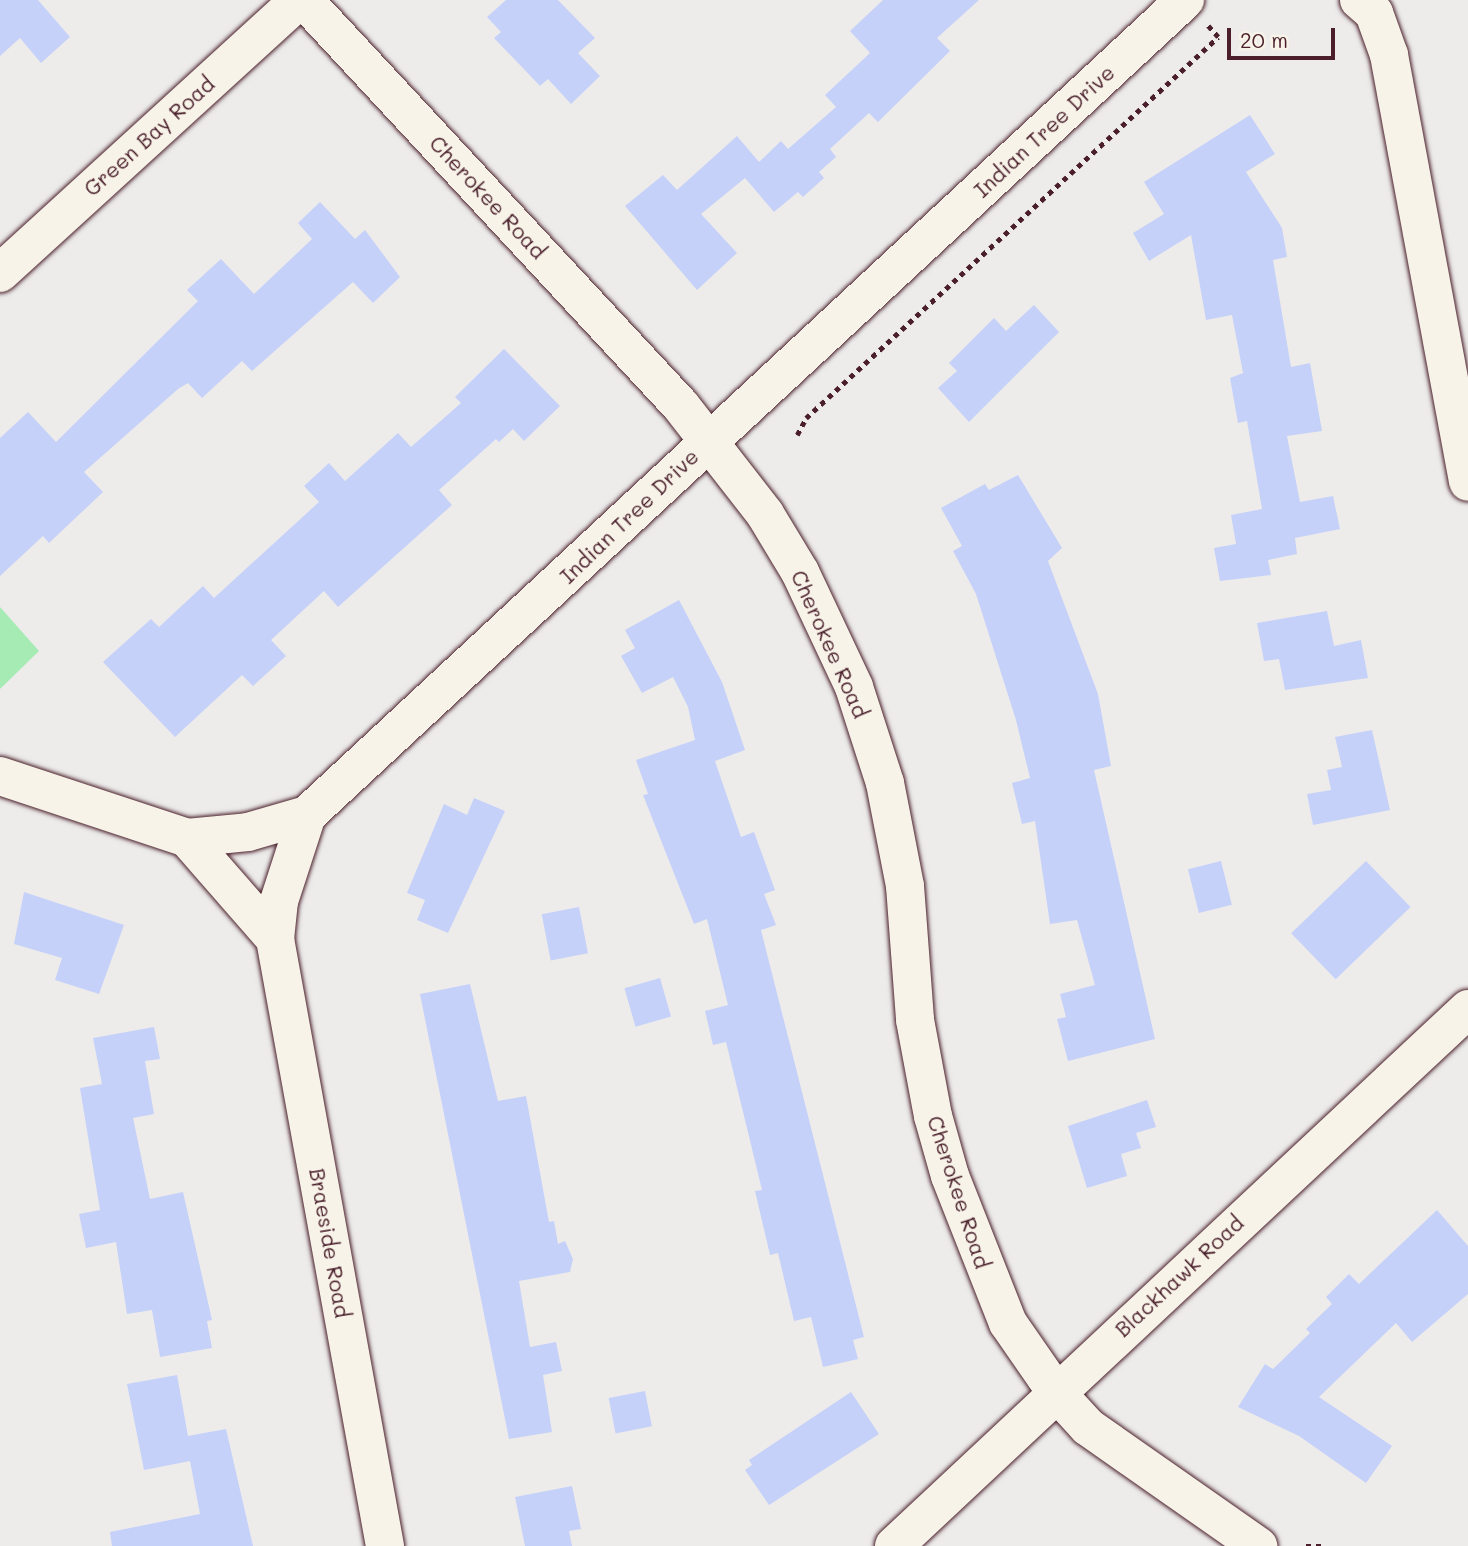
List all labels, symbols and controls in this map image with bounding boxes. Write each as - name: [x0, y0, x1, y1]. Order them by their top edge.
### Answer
- scale bar: [1230, 14, 1338, 58]
- text: 20 m: [1240, 26, 1288, 53]
- street label: Indian Tree Drive: [969, 60, 1119, 202]
- street label: Green Bay Road: [79, 71, 219, 201]
- street label: Cherokee Road: [425, 130, 551, 264]
- street label: Indian Tree Drive: [555, 444, 703, 588]
- street label: Cherokee Road: [786, 566, 874, 722]
- street label: Cherokee Road: [922, 1112, 996, 1272]
- street label: Braeside Road: [304, 1166, 356, 1320]
- street label: Blackhawk Road: [1110, 1210, 1248, 1342]

